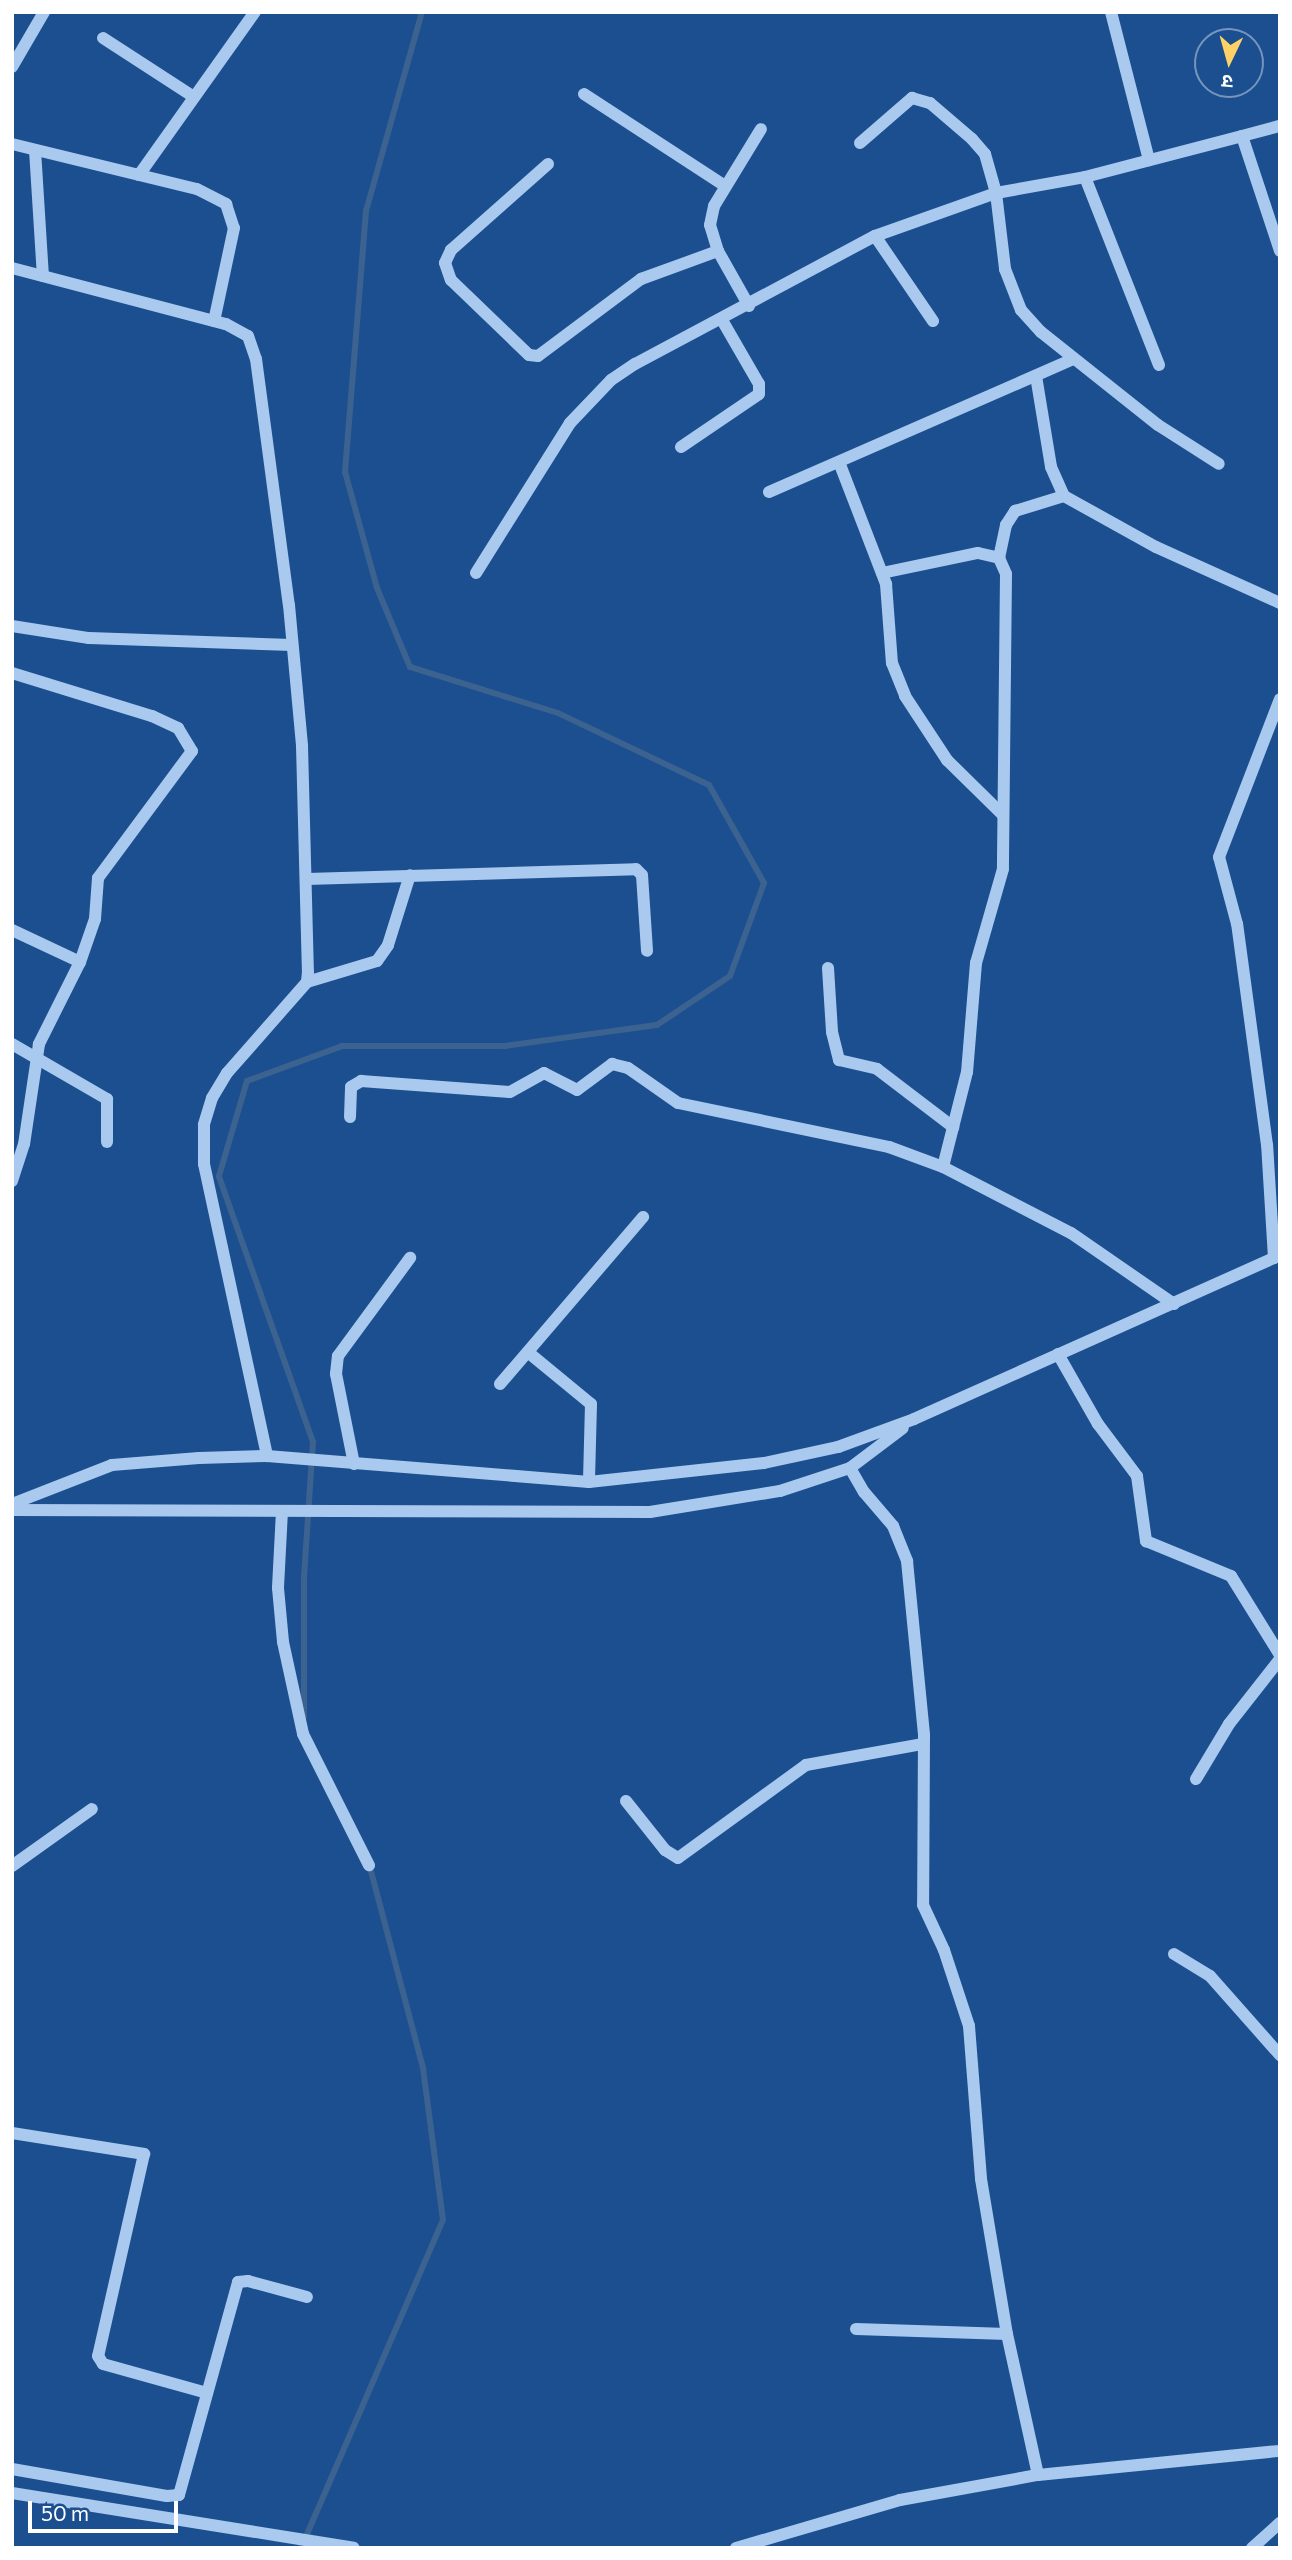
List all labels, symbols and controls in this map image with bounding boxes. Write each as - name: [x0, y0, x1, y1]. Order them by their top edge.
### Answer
- north arrow: [1194, 28, 1264, 98]
- text: उ: [1221, 70, 1234, 94]
- scale bar: [32, 2486, 182, 2530]
- text: 50 m: [41, 2500, 89, 2525]

